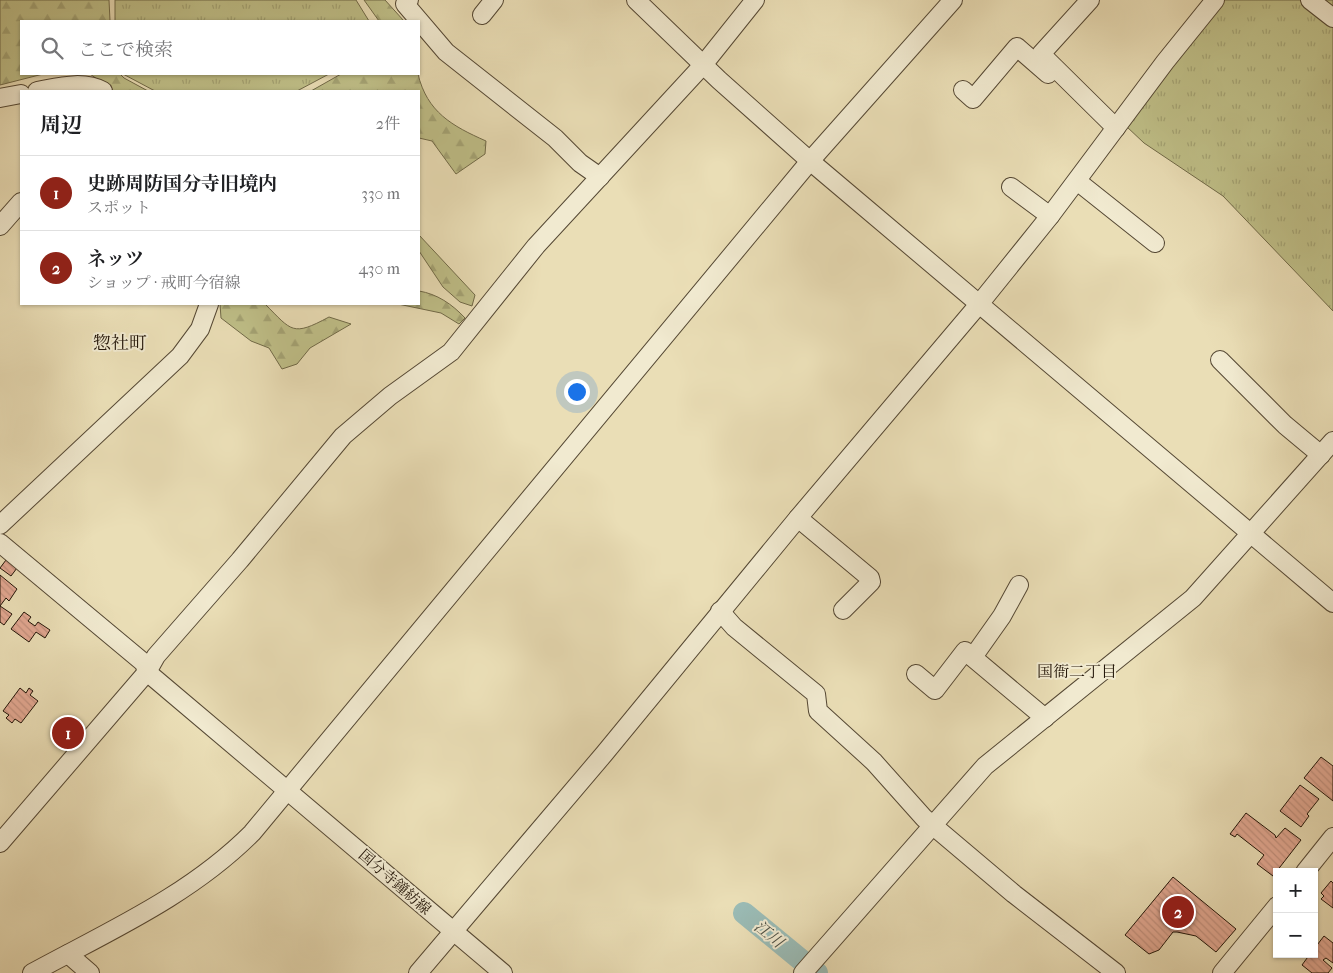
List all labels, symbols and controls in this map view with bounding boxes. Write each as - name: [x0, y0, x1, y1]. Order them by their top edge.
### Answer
- search box: [20, 20, 420, 75]
- icon: search: [38, 34, 66, 62]
- text: ここで検索: [78, 39, 173, 61]
- text: 周辺: [40, 113, 82, 137]
- text: 2件: [376, 114, 400, 133]
- text: 史跡周防国分寺旧境内: [87, 173, 277, 195]
- text: 1: [53, 184, 59, 203]
- text: 330 m: [361, 184, 400, 203]
- text: スポット: [87, 198, 151, 217]
- text: ネッツ: [87, 248, 144, 270]
- text: 2: [52, 259, 60, 278]
- text: 430 m: [358, 259, 400, 278]
- text: ショップ · 戒町今宿線: [87, 273, 241, 292]
- district label: 惣社町: [93, 333, 147, 354]
- your location: [564, 379, 590, 405]
- district label: 国衙二丁目: [1037, 662, 1117, 681]
- pin: 1: [52, 714, 84, 752]
- street label: 国分寺鐘紡線: [355, 846, 435, 918]
- map controls: [1273, 868, 1318, 958]
- button: +: [1273, 868, 1318, 913]
- pin: 2: [1162, 893, 1194, 931]
- button: −: [1273, 913, 1318, 958]
- water label: 江川: [751, 917, 789, 953]

